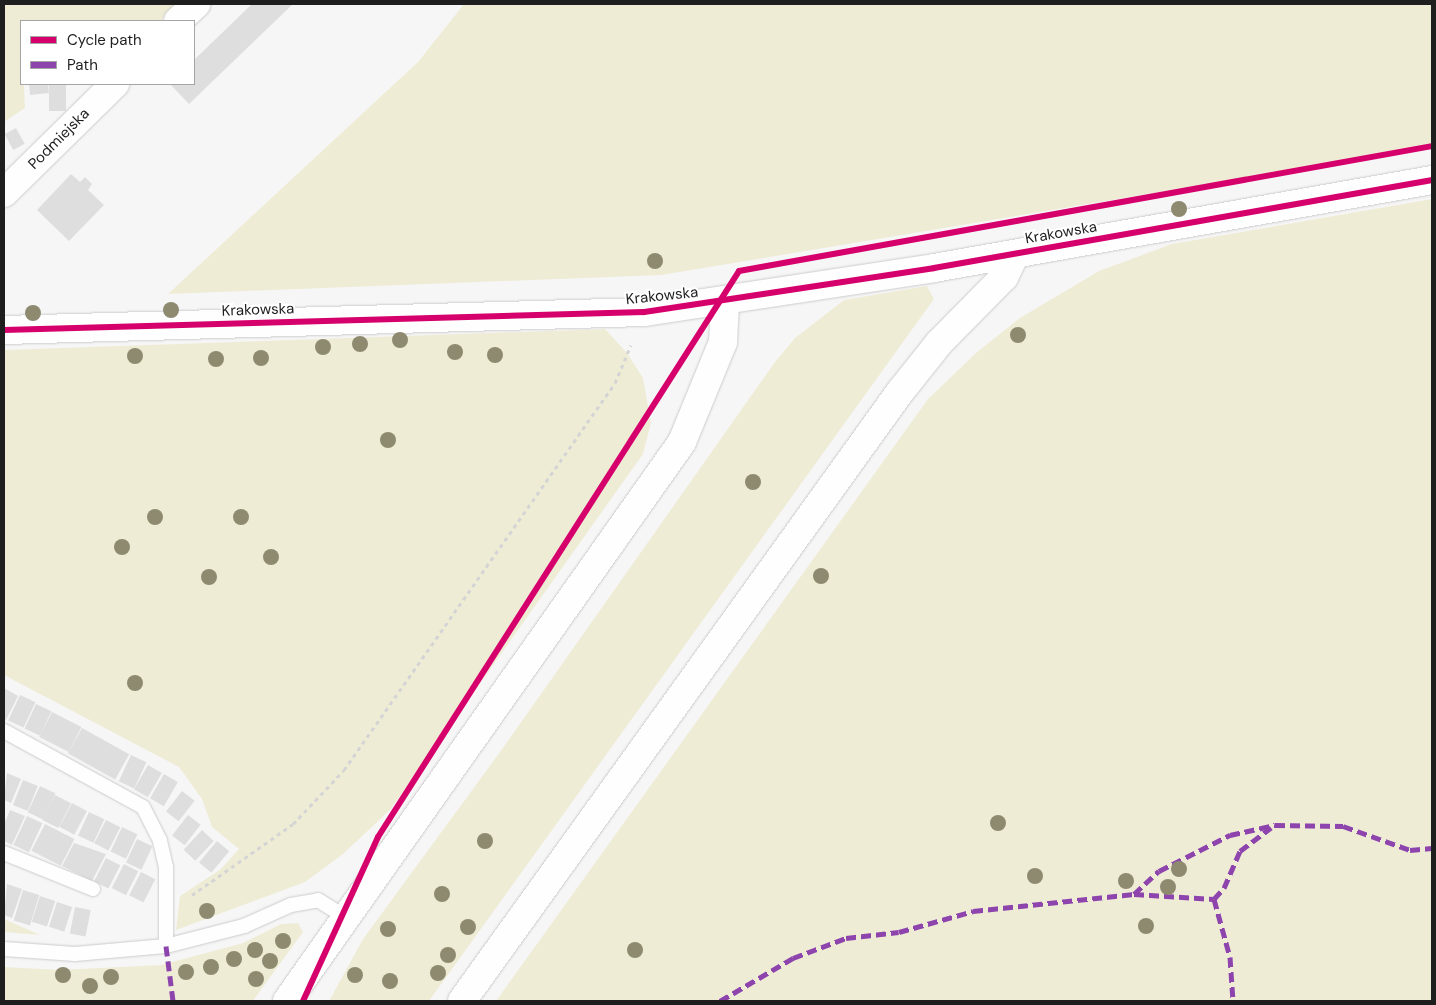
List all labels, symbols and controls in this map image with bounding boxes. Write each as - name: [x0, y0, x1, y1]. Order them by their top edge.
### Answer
- legend: [20, 20, 195, 85]
- text: Cycle path: [67, 30, 142, 50]
- text: Path: [67, 55, 98, 75]
- street label: Podmiejska: [25, 105, 93, 173]
- street label: Krakowska: [1024, 218, 1098, 248]
- street label: Krakowska: [625, 283, 699, 309]
- street label: Krakowska: [221, 300, 295, 320]

